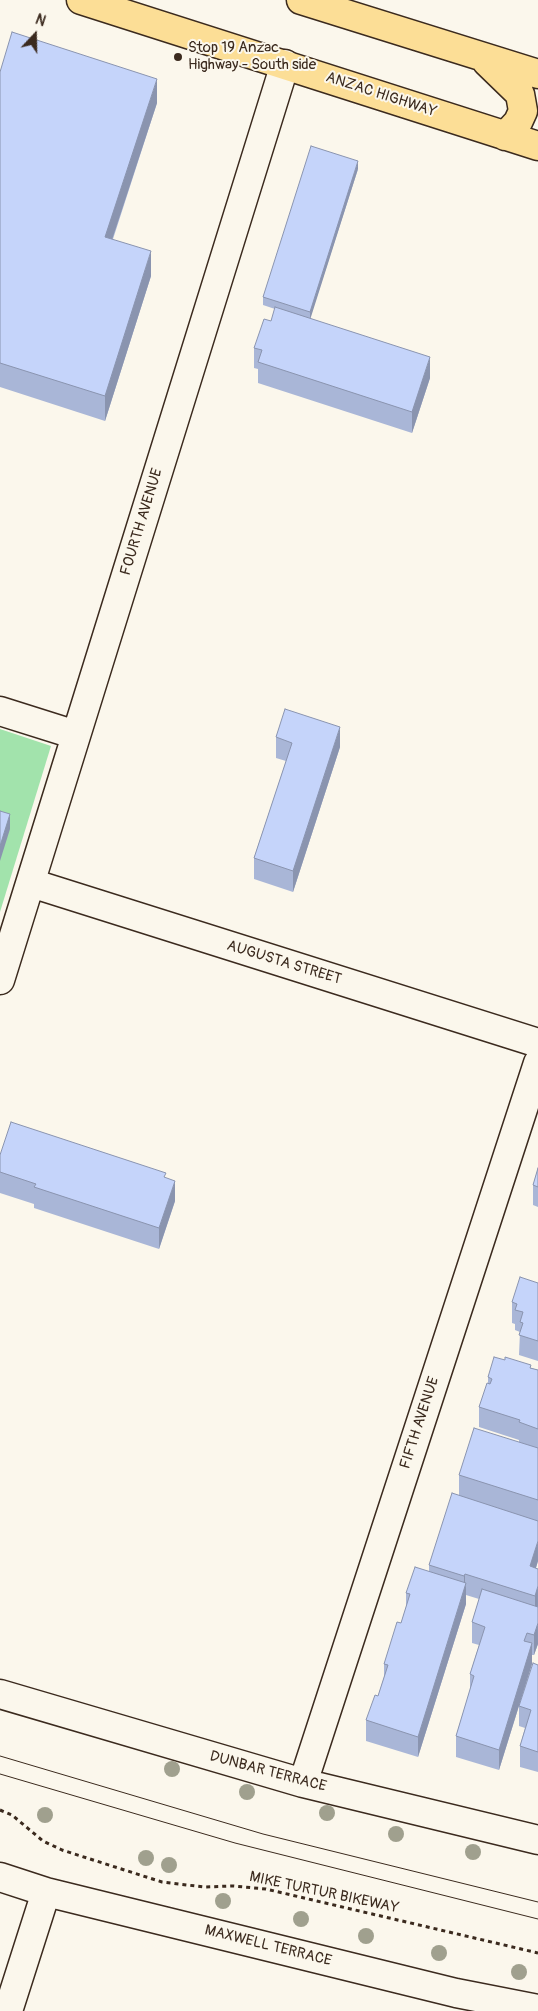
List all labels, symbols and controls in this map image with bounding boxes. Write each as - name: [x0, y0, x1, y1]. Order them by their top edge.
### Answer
- north arrow: [10, 10, 60, 60]
- text: N: [33, 11, 48, 30]
- place label: Stop 19 Anzac Highway - South side: [188, 39, 316, 74]
- marker: Stop 19 Anzac Highway - South side: [172, 51, 184, 63]
- street label: ANZAC HIGHWAY: [323, 69, 439, 121]
- street label: FOURTH AVENUE: [117, 466, 167, 578]
- street label: AUGUSTA STREET: [225, 937, 343, 989]
- street label: FIFTH AVENUE: [397, 1375, 443, 1471]
- street label: DUNBAR TERRACE: [208, 1748, 328, 1796]
- street label: MIKE TURTUR BIKEWAY: [248, 1868, 400, 1918]
- street label: MAXWELL TERRACE: [203, 1922, 333, 1970]

